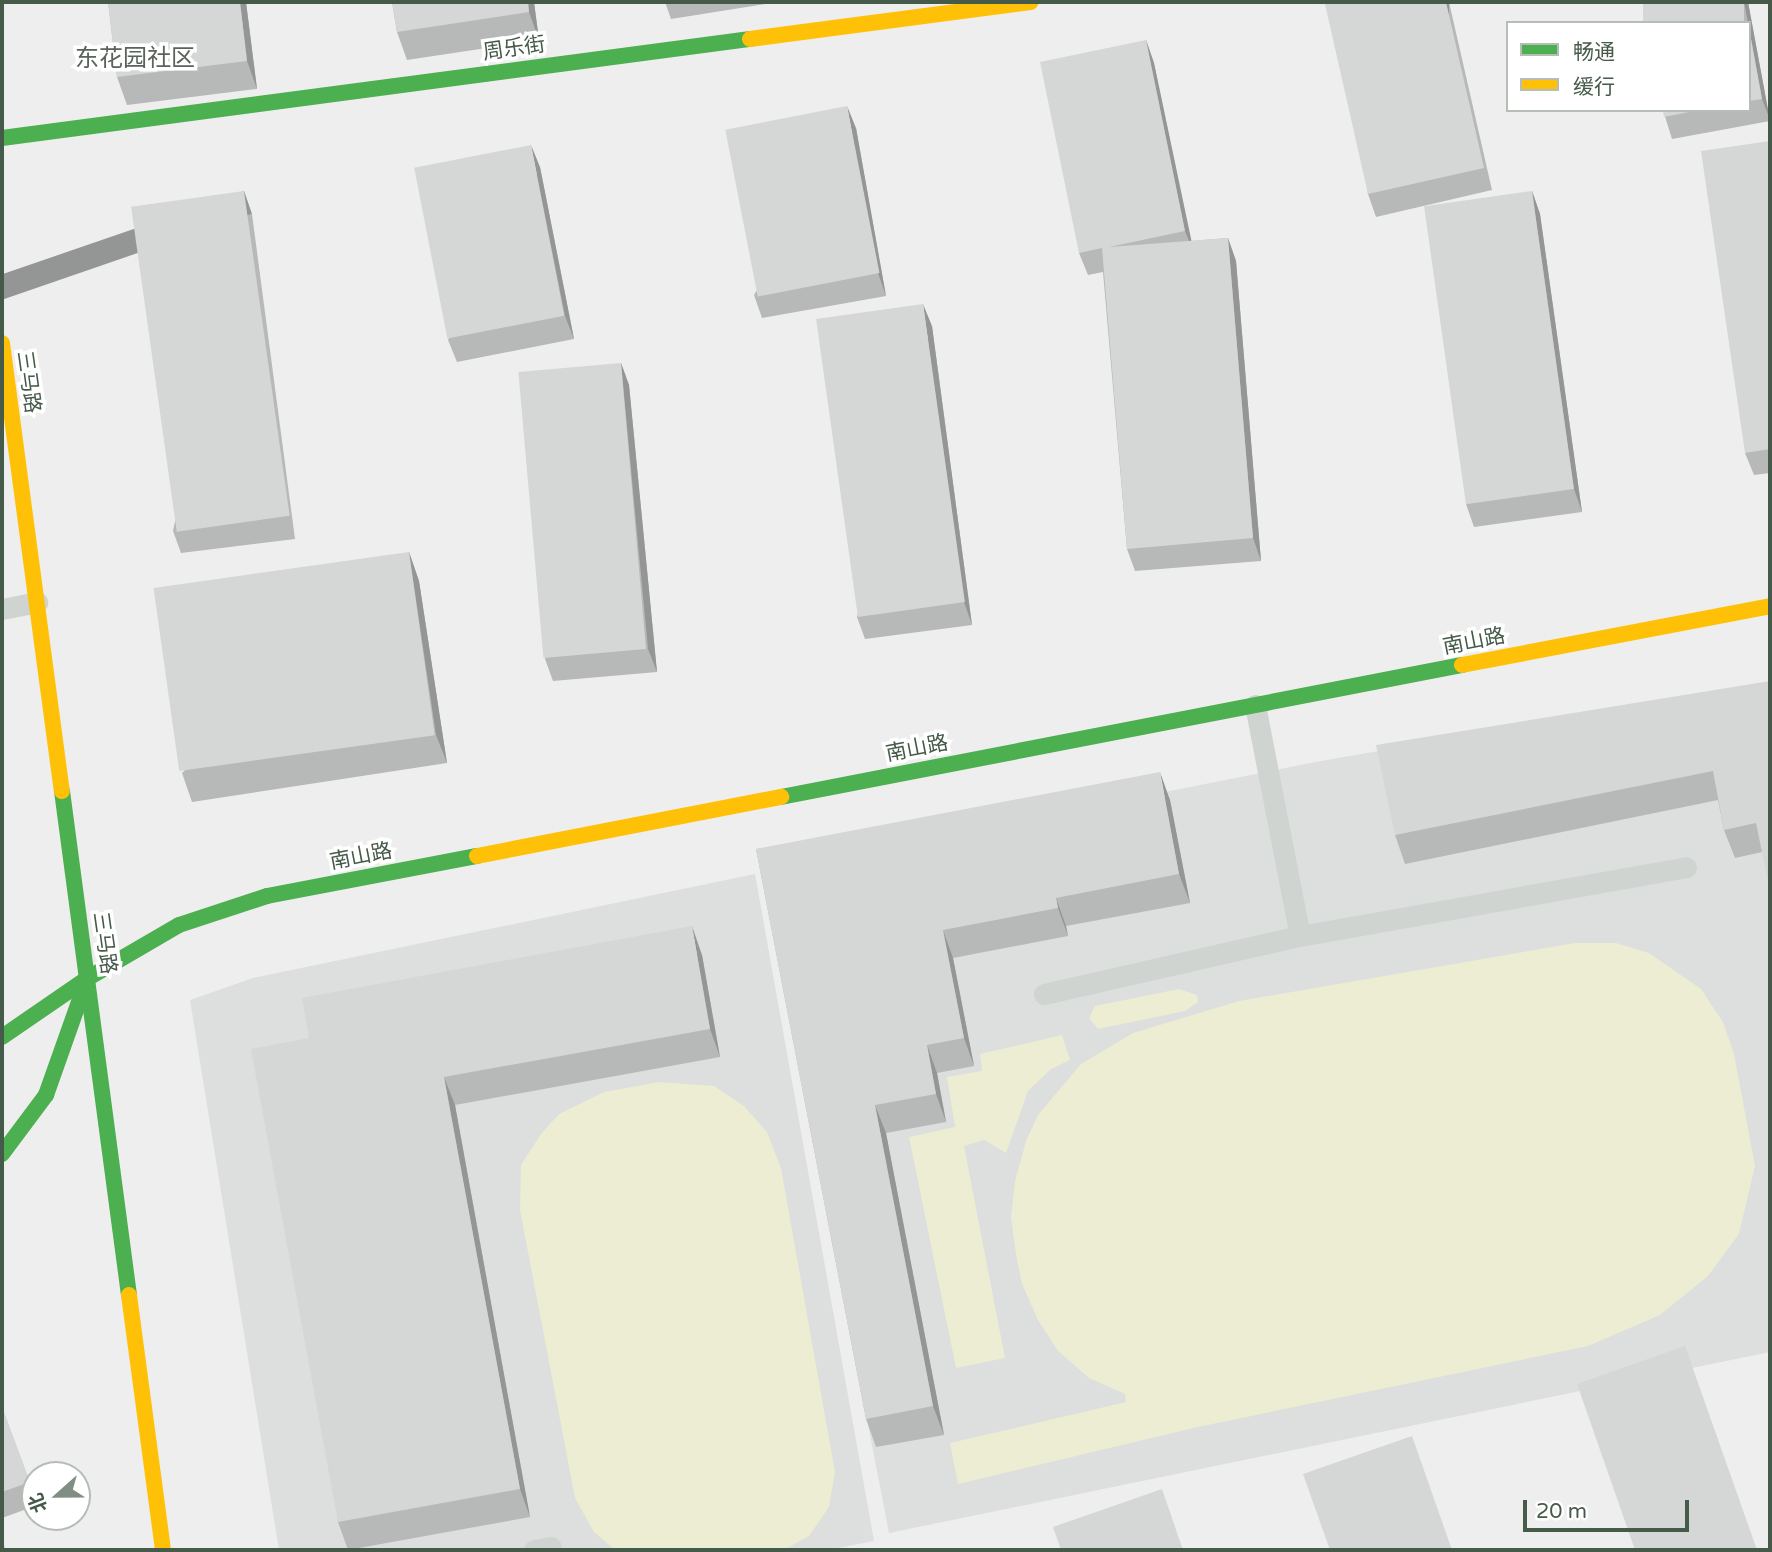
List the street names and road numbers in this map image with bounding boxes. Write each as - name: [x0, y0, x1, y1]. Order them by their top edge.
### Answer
- street label: 周乐街: [481, 32, 547, 66]
- street label: 三马路: [11, 349, 45, 415]
- street label: 南山路: [1441, 624, 1507, 660]
- street label: 南山路: [884, 731, 950, 767]
- street label: 南山路: [328, 839, 394, 875]
- street label: 三马路: [87, 910, 121, 976]

